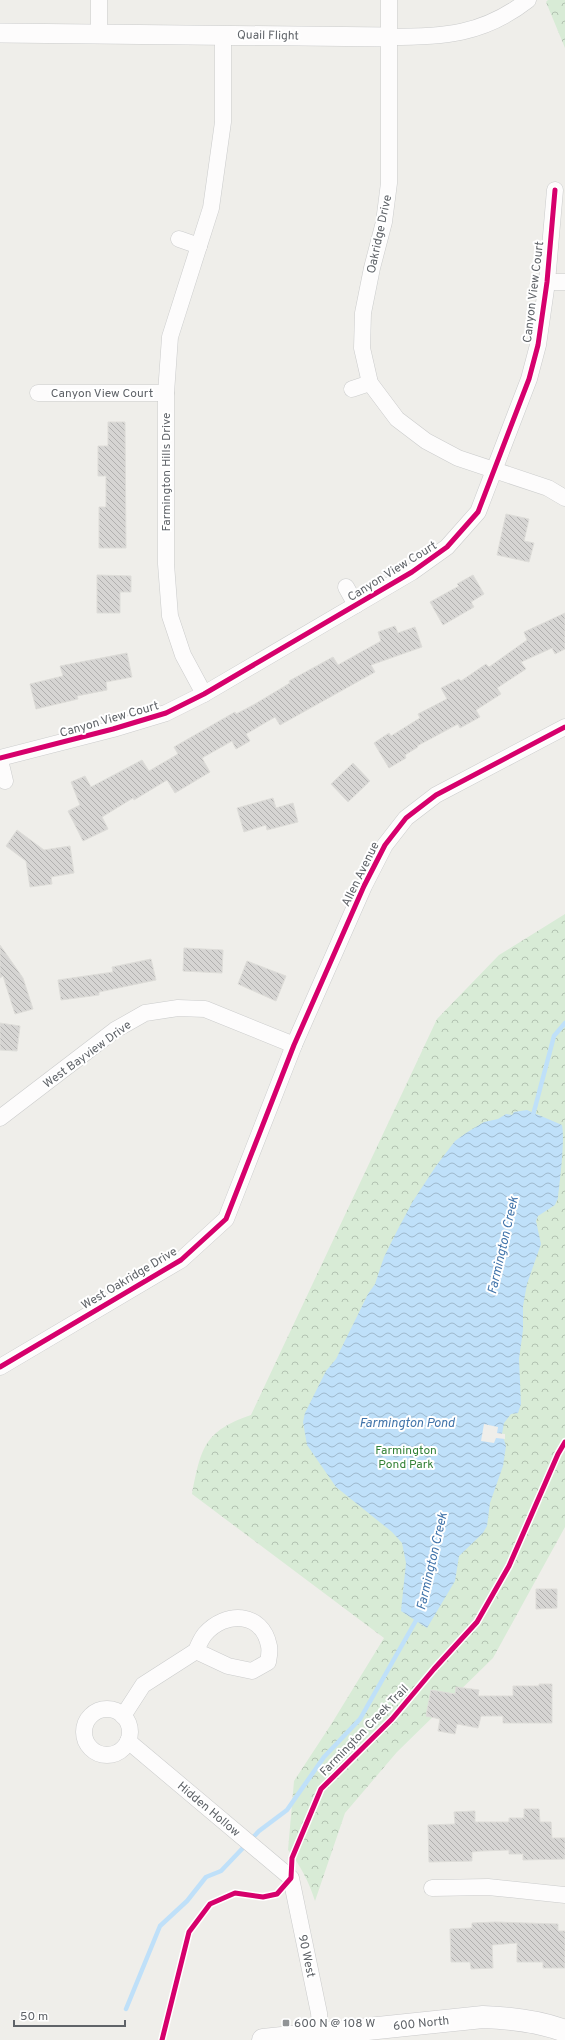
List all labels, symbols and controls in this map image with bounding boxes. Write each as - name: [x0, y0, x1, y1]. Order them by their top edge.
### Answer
- street label: Quail Flight: [237, 27, 299, 45]
- street label: Oakridge Drive: [364, 193, 396, 275]
- street label: Canyon View Court: [520, 240, 548, 344]
- street label: Canyon View Court: [51, 386, 153, 402]
- street label: Farmington Hills Drive: [159, 412, 175, 532]
- street label: Canyon View Court: [345, 538, 440, 606]
- street label: Canyon View Court: [58, 698, 161, 742]
- street label: Allen Avenue: [338, 839, 383, 910]
- street label: West Bayview Drive: [40, 1017, 135, 1092]
- water label: Farmington Creek: [485, 1195, 523, 1296]
- street label: West Oakridge Drive: [79, 1244, 180, 1314]
- water label: Farmington Pond: [359, 1416, 456, 1432]
- park label: Farmington Pond Park: [375, 1443, 437, 1473]
- water label: Farmington Creek: [414, 1511, 452, 1612]
- street label: Farmington Creek Trail: [317, 1682, 413, 1780]
- street label: Hidden Hollow: [173, 1779, 244, 1841]
- street label: 90 West: [294, 1933, 318, 1979]
- scale bar: [14, 2002, 125, 2028]
- text: 50 m: [20, 2009, 48, 2025]
- street label: 600 North: [392, 2013, 450, 2035]
- place label: 600 N @ 108 W: [294, 2016, 375, 2032]
- marker: 600 N @ 108 W: [281, 2018, 291, 2028]

